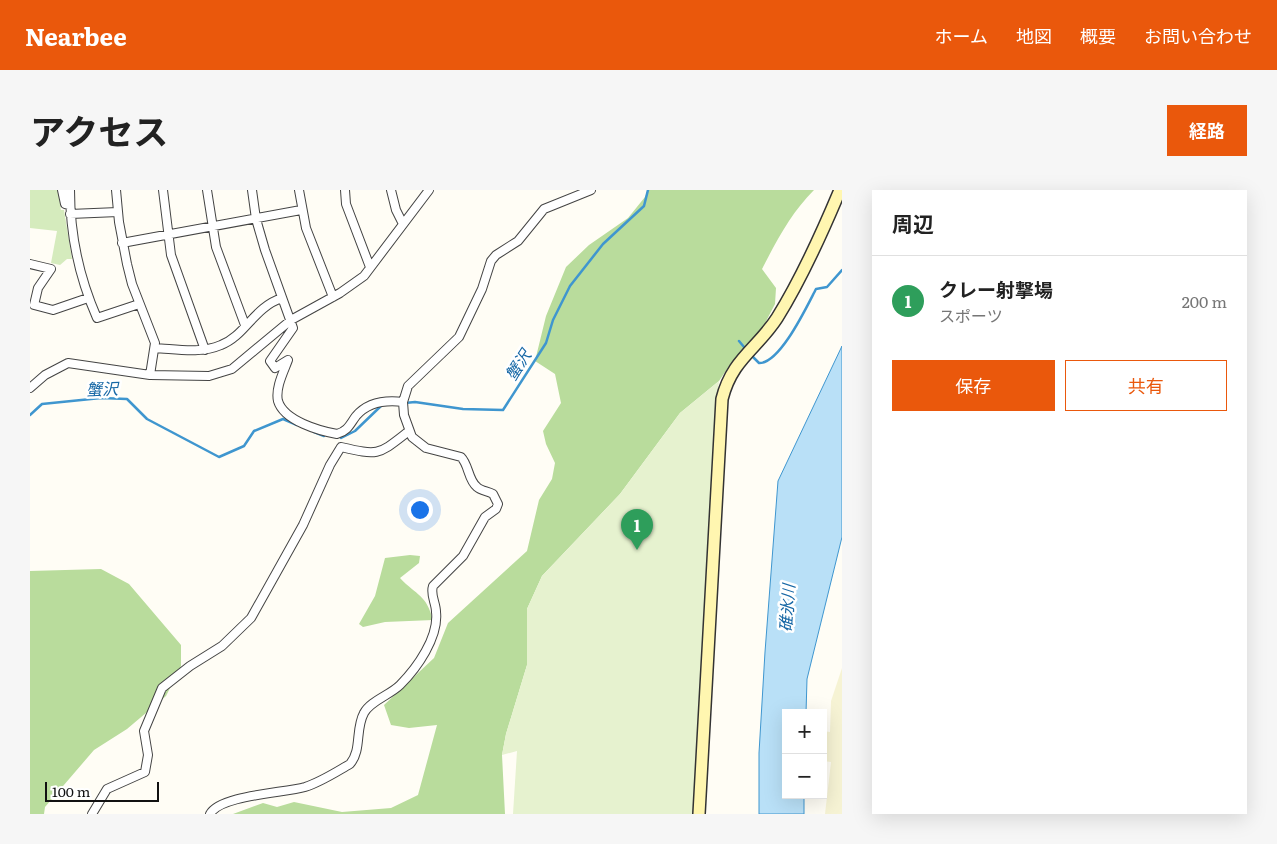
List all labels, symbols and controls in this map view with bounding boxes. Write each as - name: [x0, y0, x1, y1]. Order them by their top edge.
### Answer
- text: Nearbee: [25, 18, 127, 53]
- text: ホーム: [935, 22, 988, 49]
- text: 地図: [1016, 22, 1052, 49]
- text: 概要: [1080, 22, 1116, 49]
- text: お問い合わせ: [1144, 22, 1252, 49]
- text: アクセス: [30, 104, 168, 156]
- button: 経路: [1167, 105, 1247, 156]
- text: 周辺: [892, 207, 934, 238]
- text: クレー射撃場: [939, 275, 1053, 303]
- text: 1: [905, 289, 911, 313]
- text: 200 m: [1182, 289, 1227, 313]
- text: スポーツ: [939, 303, 1003, 327]
- water label: 蟹沢: [498, 343, 537, 384]
- button: 保存: [892, 360, 1055, 411]
- button: 共有: [1065, 360, 1227, 411]
- water label: 蟹沢: [86, 375, 120, 401]
- your location: [407, 497, 433, 523]
- pin: 1: [621, 509, 653, 550]
- water label: 碓氷川: [772, 581, 800, 633]
- map controls: [782, 709, 827, 799]
- button: +: [782, 709, 827, 754]
- button: −: [782, 754, 827, 799]
- scale bar: [45, 779, 159, 802]
- text: 100 m: [52, 781, 90, 801]

